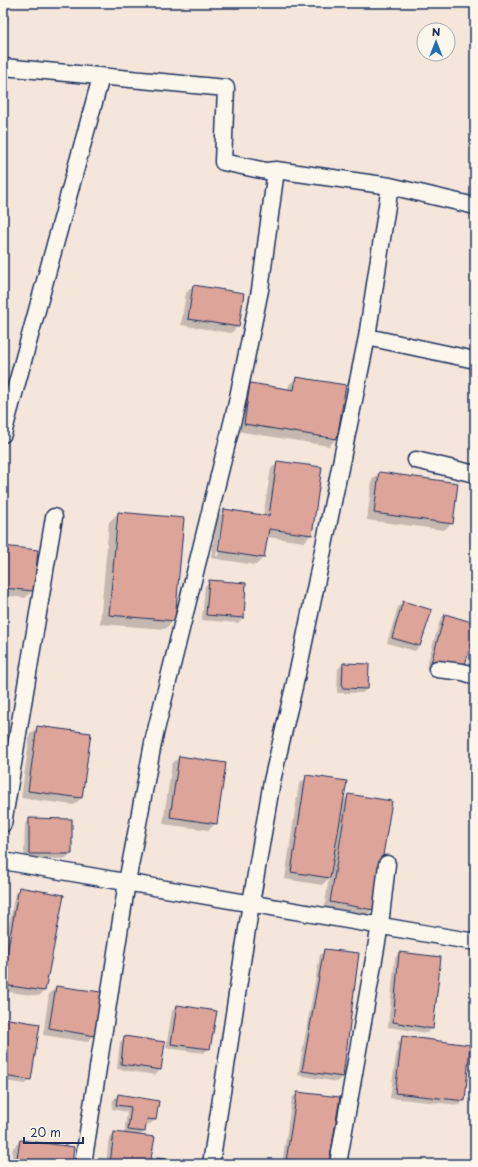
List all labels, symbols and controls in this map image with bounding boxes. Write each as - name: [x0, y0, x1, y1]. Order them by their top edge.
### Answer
- north arrow: [416, 22, 456, 62]
- text: N: [432, 23, 441, 40]
- scale bar: [24, 1119, 83, 1145]
- text: 20 m: [30, 1123, 61, 1141]

